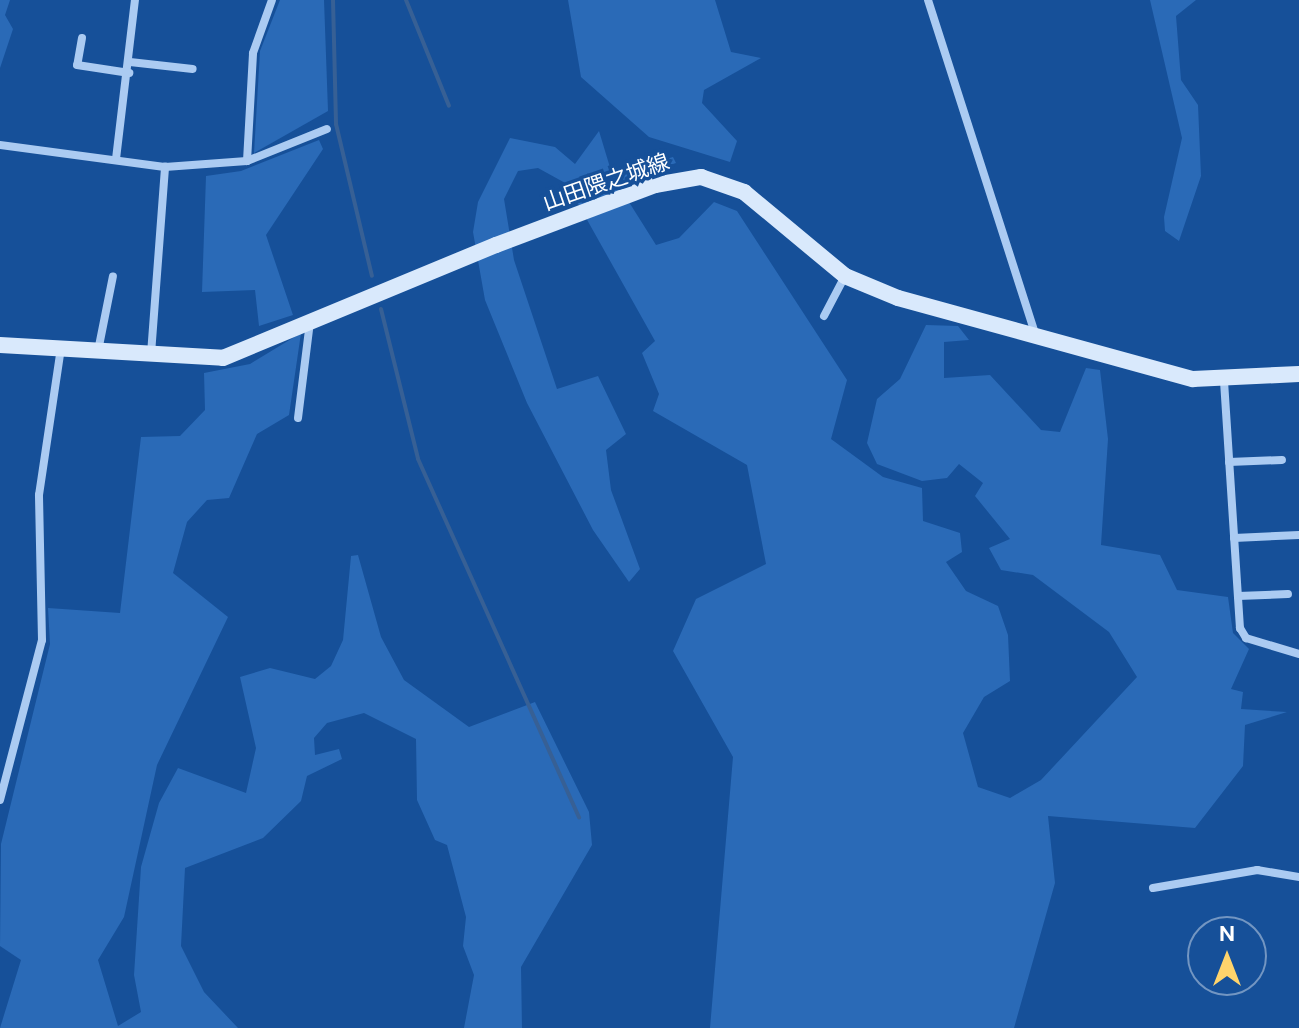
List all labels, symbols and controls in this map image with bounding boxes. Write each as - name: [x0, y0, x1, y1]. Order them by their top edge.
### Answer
- street label: 山田隈之城線: [539, 148, 673, 216]
- north arrow: [1187, 916, 1267, 996]
- text: N: [1219, 919, 1235, 948]

